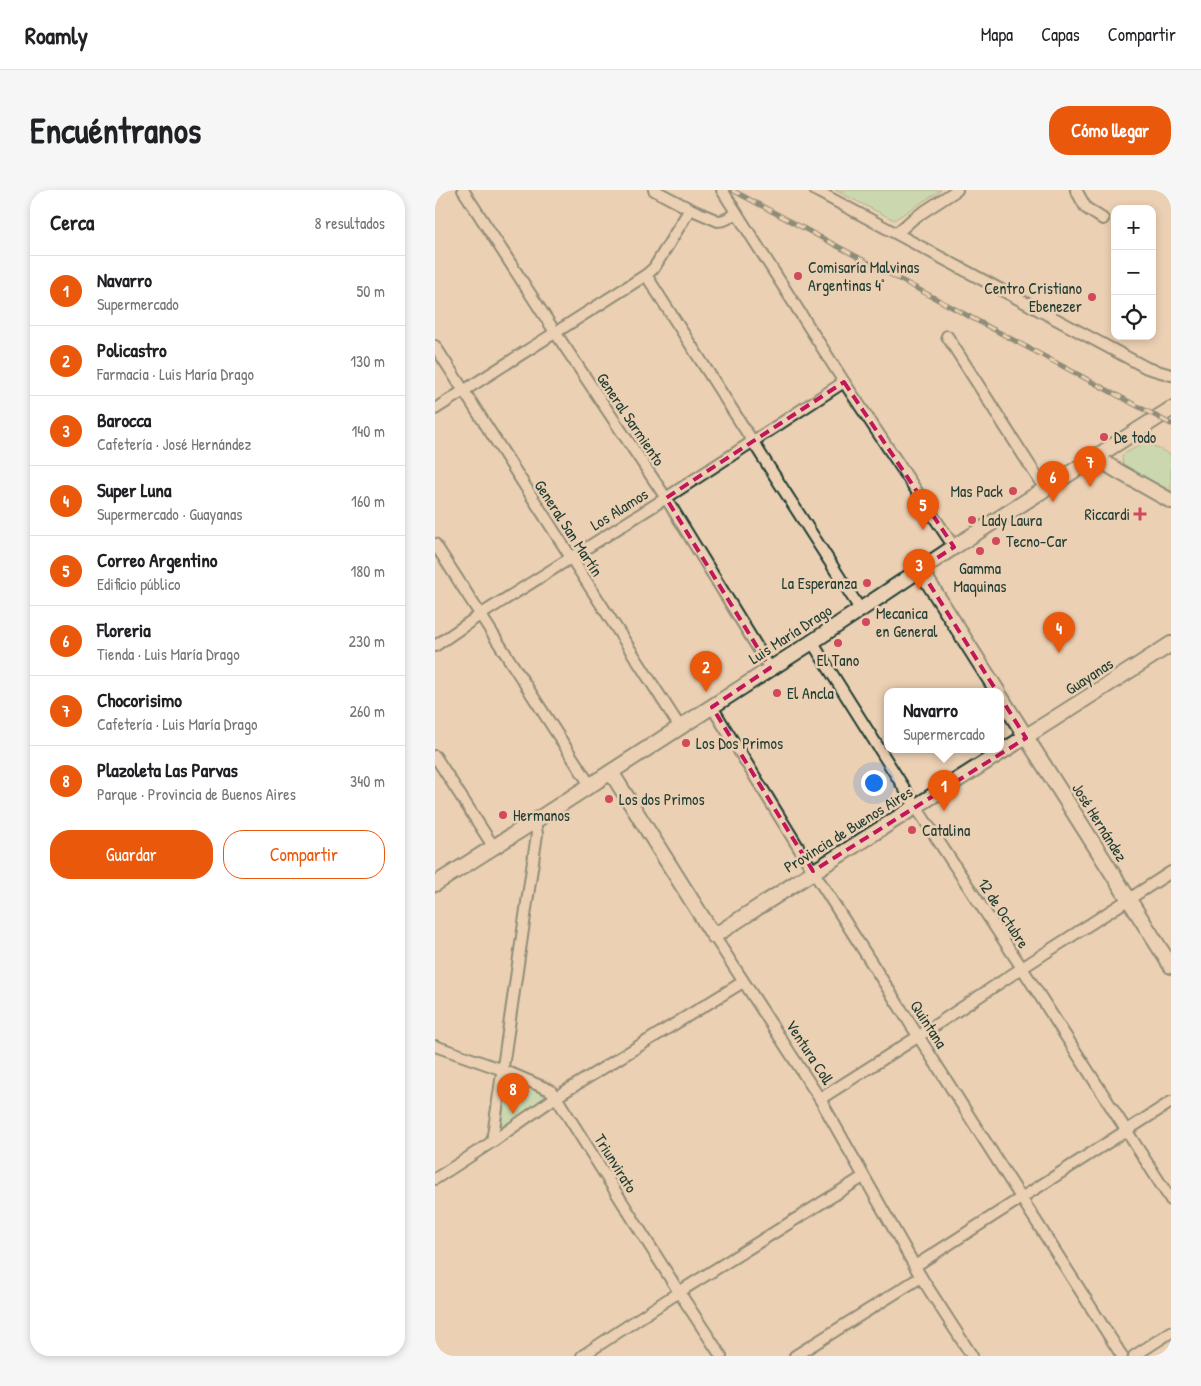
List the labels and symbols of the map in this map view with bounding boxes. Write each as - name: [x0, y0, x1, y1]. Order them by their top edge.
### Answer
- place label: Comisaría Malvinas Argentinas 4°: [808, 256, 920, 296]
- marker: Comisaría Malvinas Argentinas 4°: [792, 270, 804, 282]
- place label: Centro Cristiano Ebenezer: [984, 277, 1083, 317]
- marker: Centro Cristiano Ebenezer: [1086, 291, 1098, 303]
- street label: General Sarmiento: [592, 368, 671, 470]
- place label: De todo: [1114, 426, 1157, 448]
- marker: De todo: [1098, 431, 1110, 443]
- pin: 7: [1074, 446, 1106, 487]
- pin: 6: [1037, 461, 1069, 502]
- street label: General San Martín: [530, 476, 608, 580]
- place label: Mas Pack: [951, 480, 1003, 502]
- street label: Los Alamos: [586, 483, 652, 535]
- marker: Mas Pack: [1007, 485, 1019, 497]
- pin: 5: [907, 489, 939, 530]
- place label: Riccardi: [1084, 503, 1130, 525]
- marker: Riccardi: [1134, 508, 1146, 520]
- place label: Lady Laura: [982, 509, 1042, 531]
- marker: Lady Laura: [966, 514, 978, 526]
- place label: Tecno-Car: [1006, 530, 1067, 552]
- marker: Tecno-Car: [990, 535, 1002, 547]
- marker: Gamma Maquinas: [974, 545, 986, 557]
- pin: 3: [903, 549, 935, 590]
- place label: Gamma Maquinas: [954, 557, 1006, 597]
- place label: La Esperanza: [782, 572, 857, 594]
- marker: La Esperanza: [861, 577, 873, 589]
- street label: Luis María Drago: [744, 599, 836, 669]
- place label: Mecanica en General: [876, 602, 938, 642]
- pin: 4: [1043, 612, 1075, 653]
- marker: Mecanica en General: [860, 616, 872, 628]
- marker: El Tano: [832, 637, 844, 649]
- place label: El Tano: [817, 649, 860, 671]
- pin: 2: [690, 651, 722, 692]
- street label: Guayanas: [1061, 652, 1117, 700]
- place label: El Ancla: [787, 682, 834, 704]
- marker: El Ancla: [771, 687, 783, 699]
- place label: Los Dos Primos: [696, 732, 783, 754]
- marker: Los Dos Primos: [680, 737, 692, 749]
- your location: [861, 770, 887, 796]
- pin: 1: [928, 770, 960, 811]
- street label: José Hernández: [1067, 779, 1133, 866]
- street label: Provincia de Buenos Aires: [779, 780, 917, 878]
- place label: Los dos Primos: [619, 788, 705, 810]
- marker: Los dos Primos: [603, 793, 615, 805]
- place label: Hermanos: [513, 804, 570, 826]
- marker: Hermanos: [497, 809, 509, 821]
- place label: Catalina: [922, 819, 970, 841]
- marker: Catalina: [906, 824, 918, 836]
- street label: 12 de Octubre: [973, 874, 1035, 953]
- street label: Quintana: [905, 996, 953, 1052]
- street label: Ventura Coll: [781, 1016, 839, 1089]
- pin: 8: [497, 1073, 529, 1114]
- street label: Triunvirato: [589, 1130, 643, 1197]

